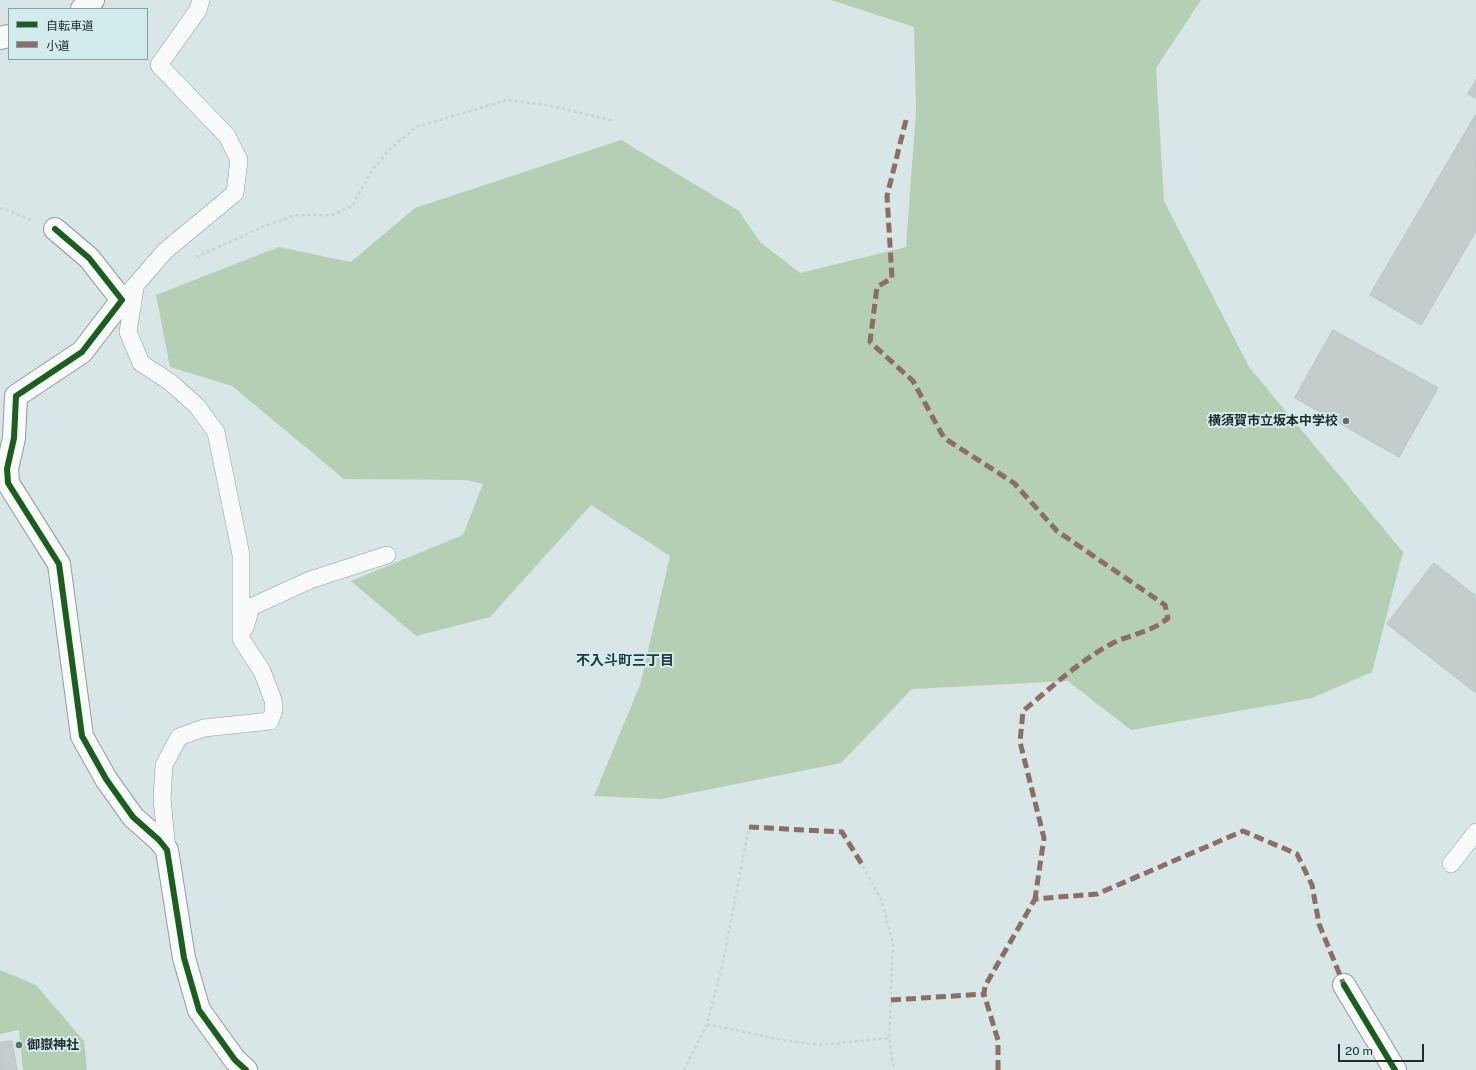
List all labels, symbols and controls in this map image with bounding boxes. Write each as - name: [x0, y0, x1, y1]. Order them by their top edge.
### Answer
- legend: [8, 8, 148, 60]
- text: 自転車道: [46, 19, 94, 33]
- text: 小道: [46, 39, 70, 53]
- place label: 横須賀市立坂本中学校: [1208, 413, 1338, 429]
- marker: 横須賀市立坂本中学校: [1341, 416, 1351, 426]
- district label: 不入斗町三丁目: [576, 653, 674, 669]
- scale bar: [1340, 1036, 1426, 1062]
- place label: 御嶽神社: [27, 1037, 79, 1053]
- marker: 御嶽神社: [14, 1040, 24, 1050]
- text: 20 m: [1345, 1044, 1373, 1058]

